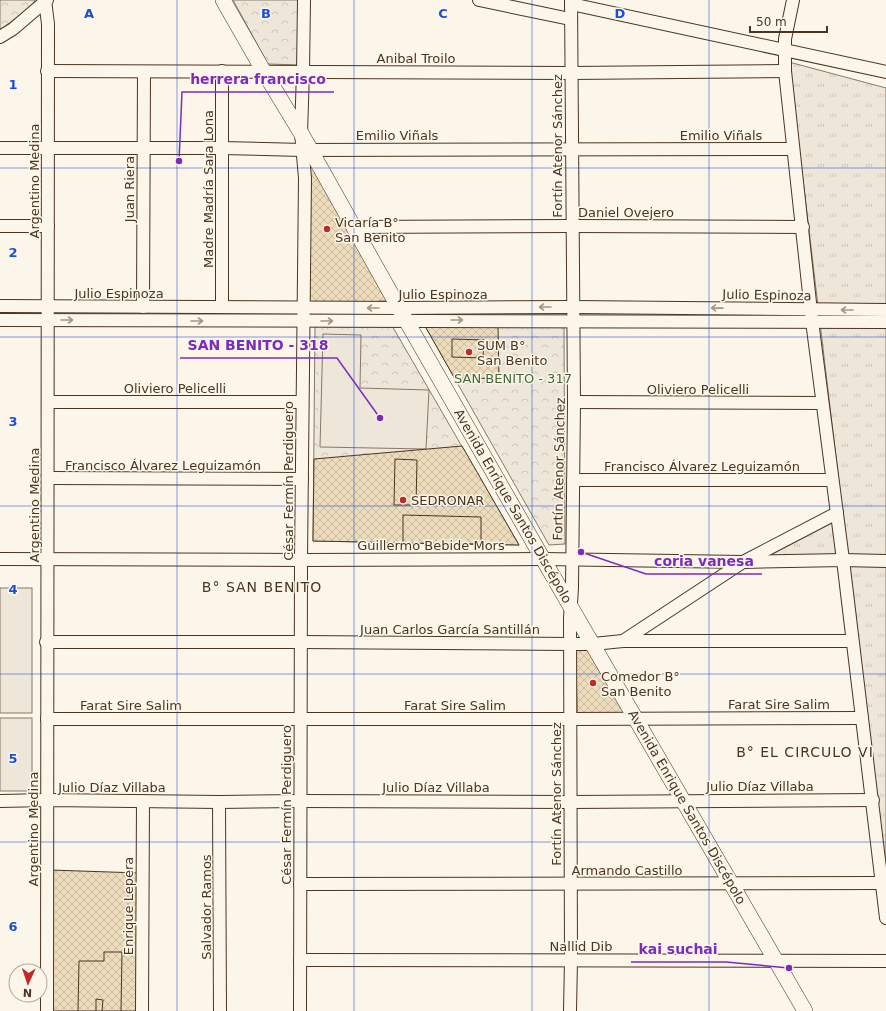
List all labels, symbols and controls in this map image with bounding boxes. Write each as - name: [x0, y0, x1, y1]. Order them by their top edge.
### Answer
- text: A: [84, 6, 94, 21]
- text: B: [261, 6, 271, 21]
- text: C: [438, 6, 448, 21]
- text: D: [615, 6, 626, 21]
- scale bar: [750, 8, 827, 34]
- text: 50 m: [756, 15, 787, 29]
- street label: Anibal Troilo: [377, 51, 456, 66]
- callout: herrera francisco: [182, 66, 334, 92]
- text: herrera francisco: [190, 71, 326, 87]
- street label: Fortín Atenor Sánchez: [550, 74, 565, 218]
- text: 1: [8, 77, 18, 92]
- street label: Madre Madría Sara Lona: [201, 110, 216, 268]
- street label: Argentino Medina: [27, 124, 42, 238]
- street label: Emilio Viñals: [356, 128, 439, 143]
- street label: Emilio Viñals: [680, 128, 763, 143]
- street label: Juan Riera: [122, 156, 137, 223]
- street label: Daniel Ovejero: [578, 205, 674, 220]
- place label: Vicaría B° San Benito: [335, 215, 405, 245]
- marker: Vicaría B° San Benito: [322, 224, 332, 234]
- text: 2: [8, 245, 18, 260]
- street label: Julio Espinoza: [73, 286, 164, 301]
- street label: Julio Espinoza: [397, 287, 488, 302]
- street label: Julio Espinoza: [721, 287, 812, 303]
- one-way arrow: [539, 303, 552, 311]
- one-way arrow: [367, 304, 380, 312]
- one-way arrow: [711, 305, 724, 312]
- one-way arrow: [841, 306, 854, 314]
- one-way arrow: [60, 316, 73, 324]
- one-way arrow: [450, 316, 463, 324]
- one-way arrow: [190, 317, 203, 325]
- one-way arrow: [320, 317, 333, 325]
- callout: SAN BENITO - 318: [180, 332, 337, 358]
- text: SAN BENITO - 318: [188, 337, 328, 353]
- place label: SUM B° San Benito: [477, 338, 547, 368]
- marker: SUM B° San Benito: [464, 347, 474, 357]
- park label: SAN BENITO - 317: [454, 371, 572, 386]
- street label: Oliviero Pelicelli: [124, 381, 226, 396]
- street label: Oliviero Pelicelli: [647, 382, 749, 397]
- street label: Fortín Atenor Sánchez: [550, 397, 568, 541]
- street label: César Fermín Perdiguero: [281, 401, 296, 561]
- street label: Avenida Enrique Santos Discépolo: [451, 406, 575, 606]
- text: 3: [8, 414, 18, 429]
- street label: Argentino Medina: [27, 448, 42, 562]
- street label: Francisco Álvarez Leguizamón: [65, 458, 261, 473]
- street label: Francisco Álvarez Leguizamón: [604, 459, 800, 474]
- place label: SEDRONAR: [411, 493, 484, 508]
- marker: SEDRONAR: [398, 495, 408, 505]
- street label: Guillermo Bebide Mors: [357, 538, 505, 553]
- callout: coria vanesa: [646, 548, 762, 574]
- text: coria vanesa: [654, 553, 754, 569]
- district label: B° SAN BENITO: [202, 579, 322, 595]
- text: 4: [8, 582, 18, 597]
- street label: Juan Carlos García Santillán: [359, 622, 540, 637]
- place label: Comedor B° San Benito: [601, 669, 680, 699]
- marker: Comedor B° San Benito: [588, 678, 598, 688]
- street label: Farat Sire Salim: [728, 697, 830, 712]
- street label: Farat Sire Salim: [80, 698, 182, 713]
- street label: Farat Sire Salim: [404, 698, 506, 713]
- street label: Avenida Enrique Santos Discépolo: [625, 707, 749, 907]
- street label: Fortín Atenor Sánchez: [549, 722, 564, 866]
- street label: César Fermín Perdiguero: [279, 725, 294, 885]
- district label: B° EL CIRCULO VI: [736, 744, 874, 760]
- text: 5: [8, 751, 18, 766]
- street label: Argentino Medina: [26, 772, 41, 886]
- street label: Julio Díaz Villaba: [705, 779, 814, 794]
- street label: Julio Díaz Villaba: [57, 780, 166, 795]
- street label: Julio Díaz Villaba: [381, 780, 490, 795]
- street label: Salvador Ramos: [199, 854, 214, 960]
- street label: Enrique Lepera: [121, 857, 136, 955]
- street label: Armando Castillo: [572, 863, 683, 878]
- text: 6: [8, 919, 18, 934]
- callout: kai suchai: [631, 936, 726, 962]
- street label: Nallid Dib: [550, 939, 612, 954]
- text: kai suchai: [638, 941, 718, 957]
- north arrow: [8, 963, 48, 1003]
- text: N: [23, 986, 32, 999]

